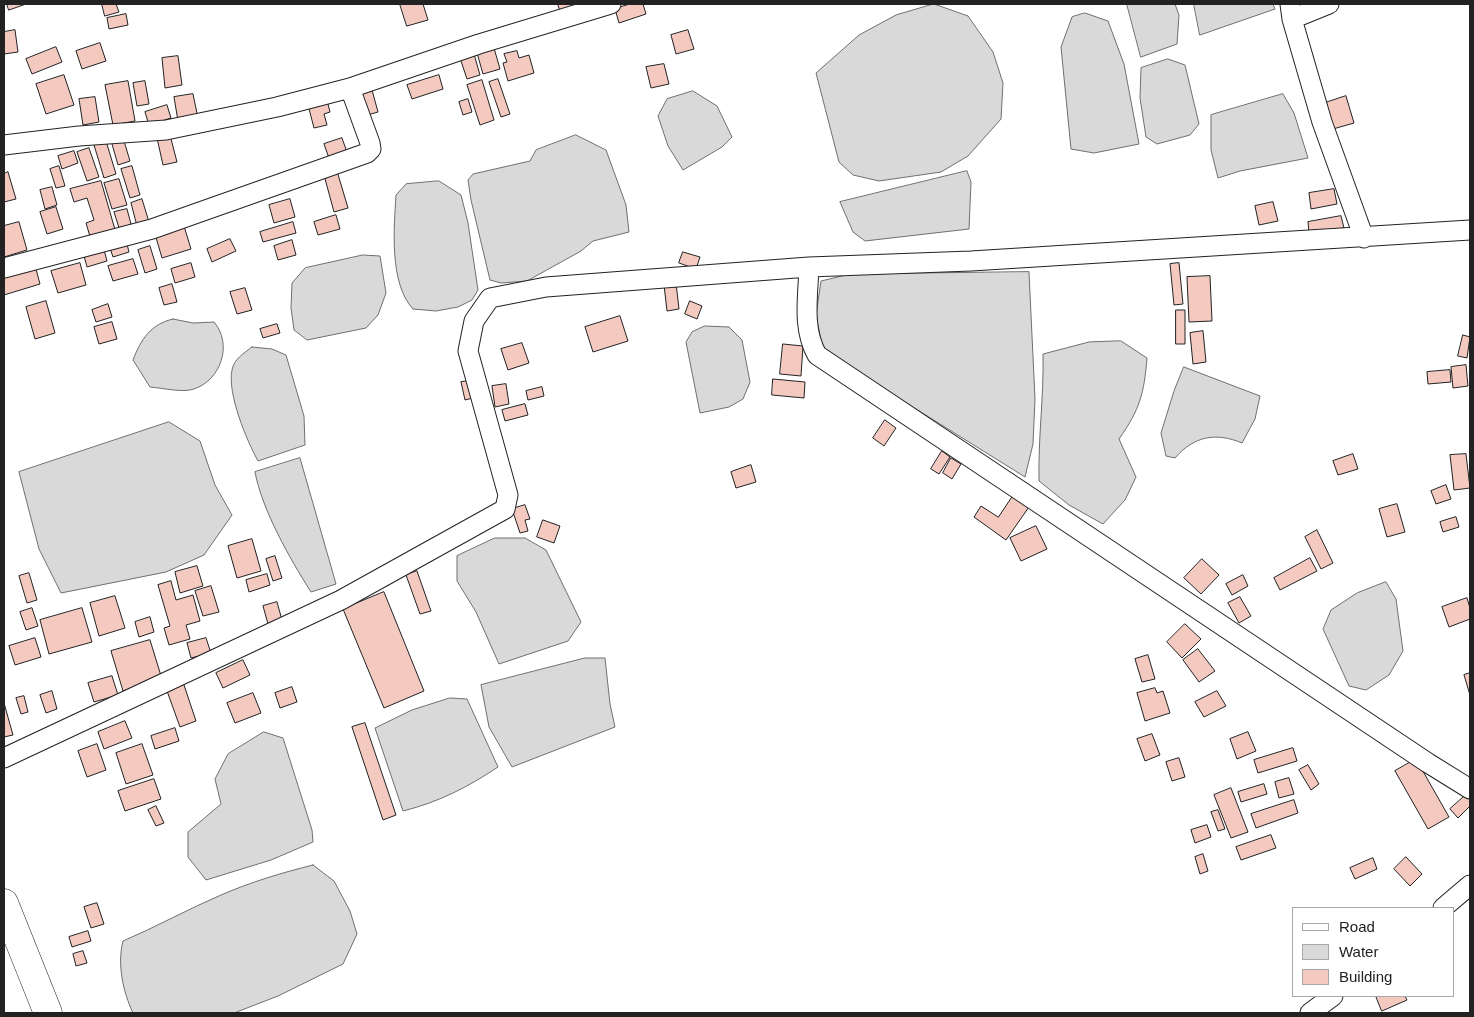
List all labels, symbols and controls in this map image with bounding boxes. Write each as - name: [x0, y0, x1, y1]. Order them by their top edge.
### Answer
- legend: [1292, 907, 1454, 997]
- text: Road: [1339, 918, 1375, 935]
- text: Water: [1339, 943, 1378, 960]
- text: Building: [1339, 968, 1392, 985]

